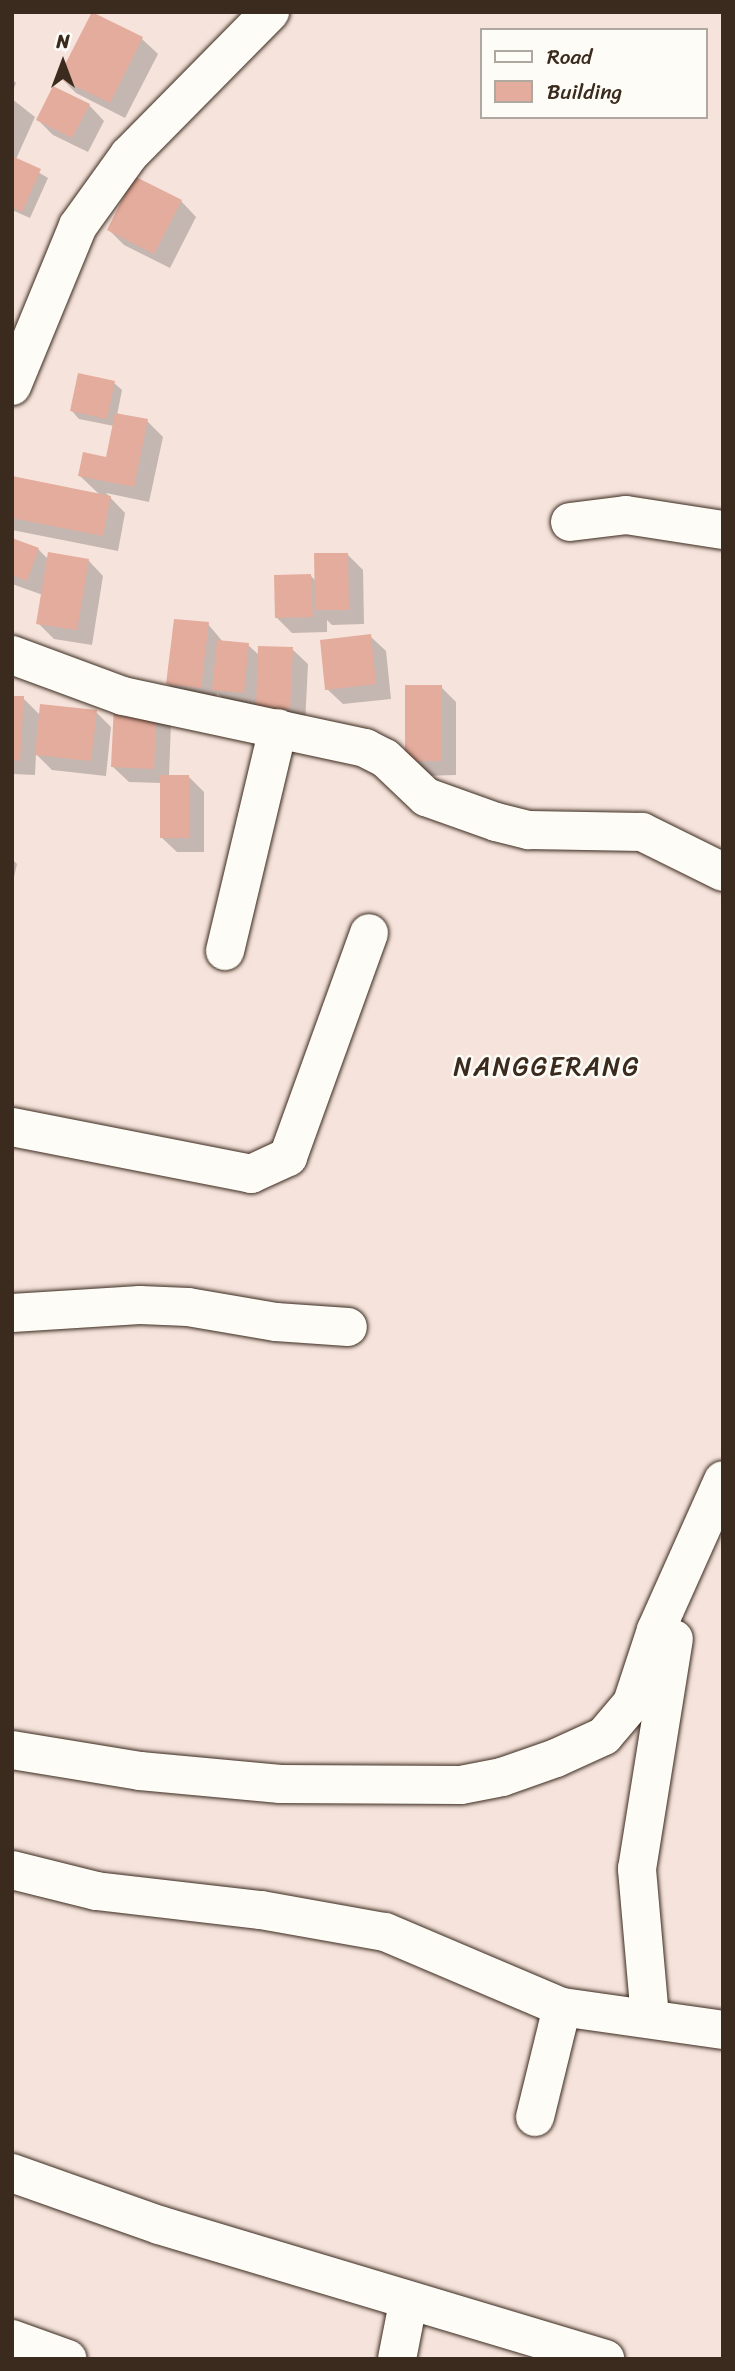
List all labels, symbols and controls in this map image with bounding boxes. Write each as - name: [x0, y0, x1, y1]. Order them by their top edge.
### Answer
- text: N: [56, 25, 70, 58]
- north arrow: [28, 28, 98, 98]
- legend: [480, 28, 707, 119]
- text: Road: [547, 38, 592, 76]
- text: Building: [547, 73, 622, 111]
- district label: NANGGERANG: [455, 1051, 639, 1083]

